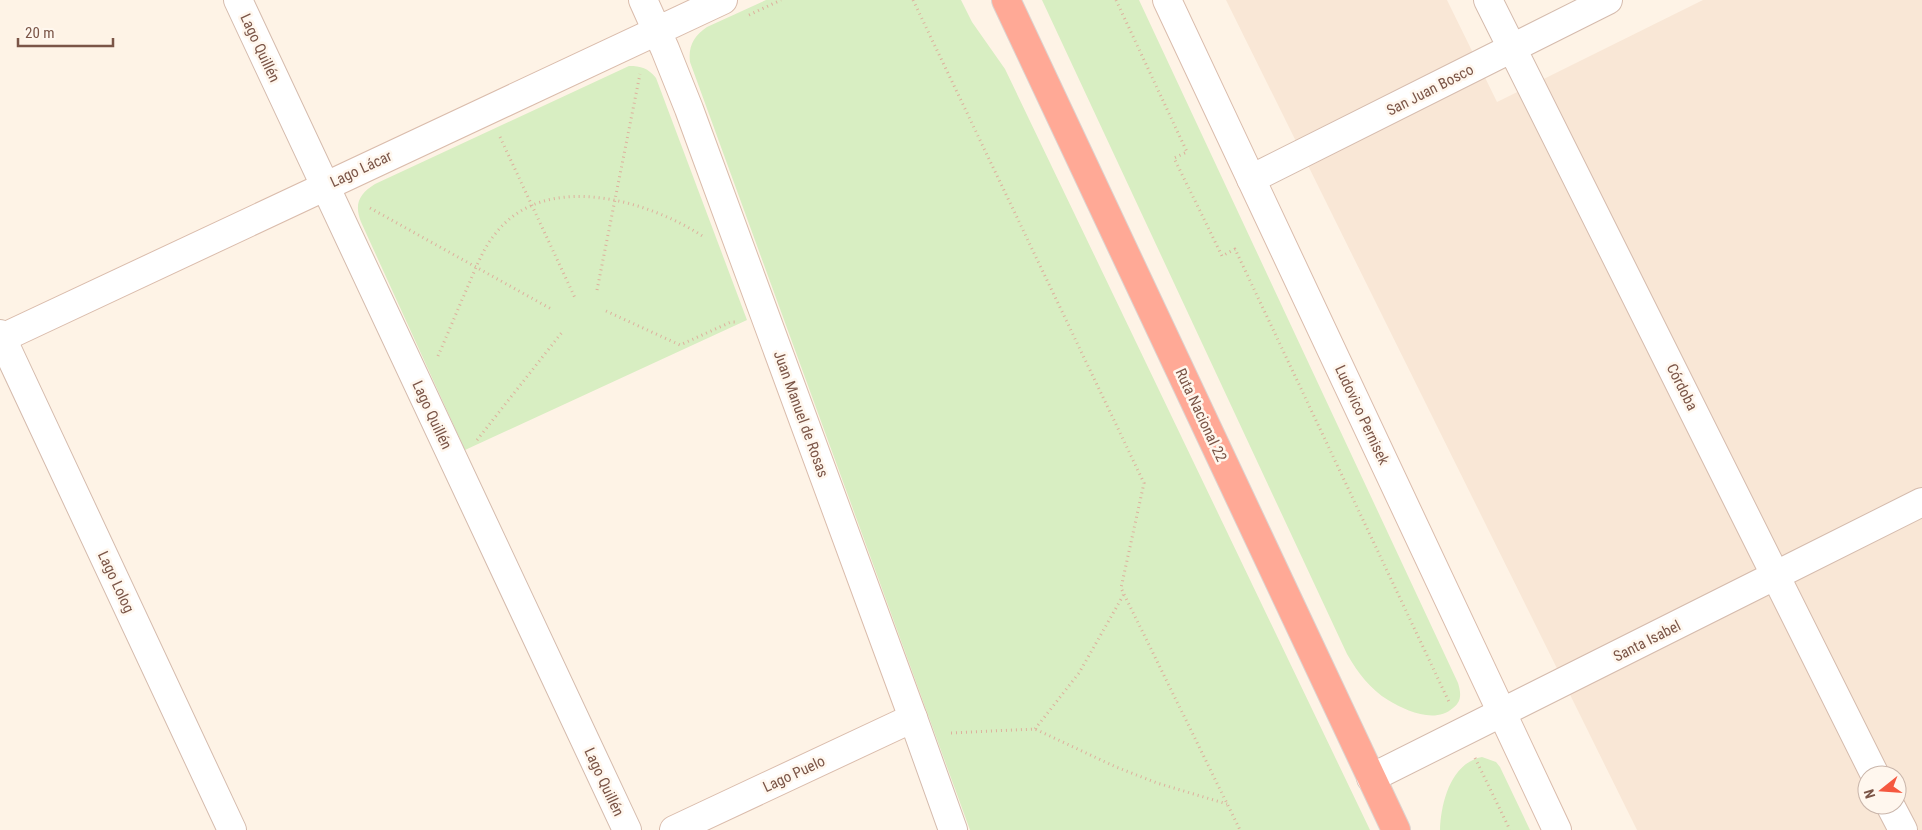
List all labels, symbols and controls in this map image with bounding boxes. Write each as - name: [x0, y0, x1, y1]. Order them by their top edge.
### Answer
- street label: Lago Quillén: [236, 11, 284, 85]
- scale bar: [18, 15, 112, 47]
- text: 20 m: [25, 24, 55, 42]
- street label: San Juan Bosco: [1384, 60, 1476, 120]
- street label: Lago Lácar: [327, 147, 395, 191]
- street label: Juan Manuel de Rosas: [770, 348, 832, 480]
- street label: Córdoba: [1663, 361, 1701, 413]
- street label: Ludovico Pernisek: [1331, 362, 1393, 468]
- street label: Ruta Nacional 22: [1172, 366, 1230, 464]
- street label: Lago Quillén: [408, 378, 456, 452]
- street label: Lago Lolog: [94, 548, 138, 616]
- street label: Santa Isabel: [1610, 616, 1684, 666]
- street label: Lago Quillén: [580, 745, 628, 819]
- street label: Lago Puelo: [760, 752, 828, 796]
- north arrow: [1857, 765, 1907, 815]
- text: N: [1861, 787, 1878, 800]

